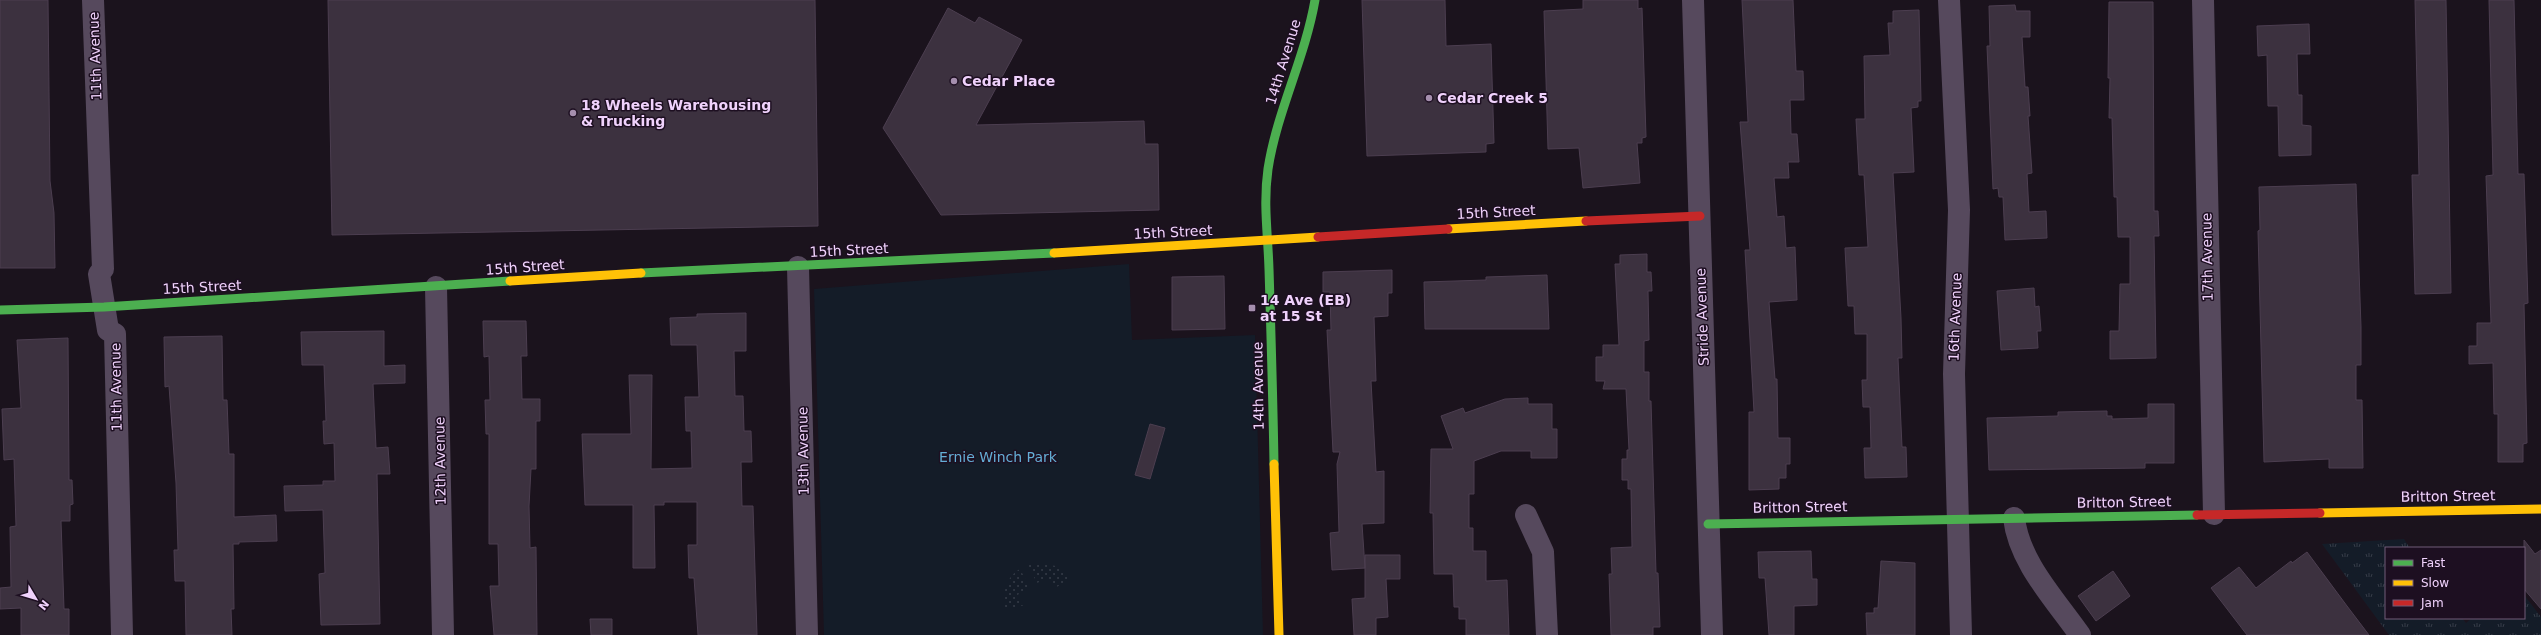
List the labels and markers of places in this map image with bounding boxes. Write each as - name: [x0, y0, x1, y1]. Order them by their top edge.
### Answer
- place label: Cedar Place: [962, 73, 1055, 89]
- marker: Cedar Place: [949, 76, 959, 86]
- place label: Cedar Creek 5: [1437, 90, 1548, 106]
- marker: Cedar Creek 5: [1424, 93, 1434, 103]
- place label: 18 Wheels Warehousing & Trucking: [581, 97, 771, 129]
- marker: 18 Wheels Warehousing & Trucking: [568, 108, 578, 118]
- place label: 14 Ave (EB) at 15 St: [1260, 292, 1351, 324]
- marker: 14 Ave (EB) at 15 St: [1247, 303, 1257, 313]

